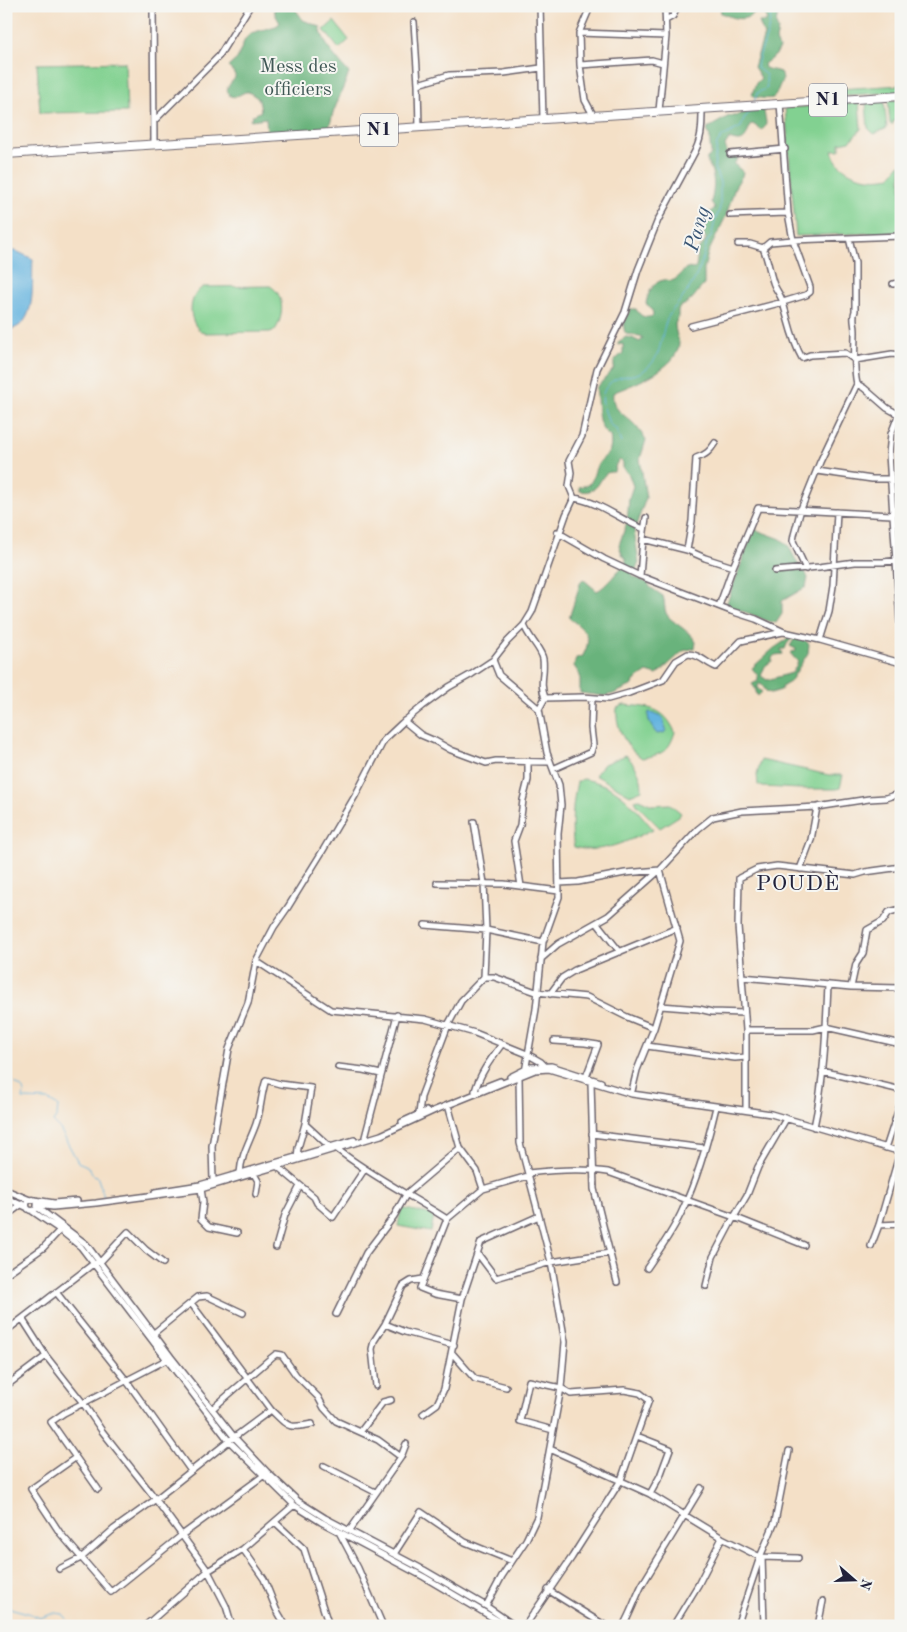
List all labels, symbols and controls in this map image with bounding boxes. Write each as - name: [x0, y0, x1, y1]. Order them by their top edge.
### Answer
- park label: Mess des officiers: [259, 57, 337, 100]
- road number: N1: [809, 84, 847, 116]
- road number: N1: [360, 114, 398, 146]
- water label: Pang: [681, 204, 714, 255]
- district label: POUDÈ: [756, 870, 840, 895]
- north arrow: [830, 1554, 880, 1604]
- text: N: [857, 1577, 874, 1592]

